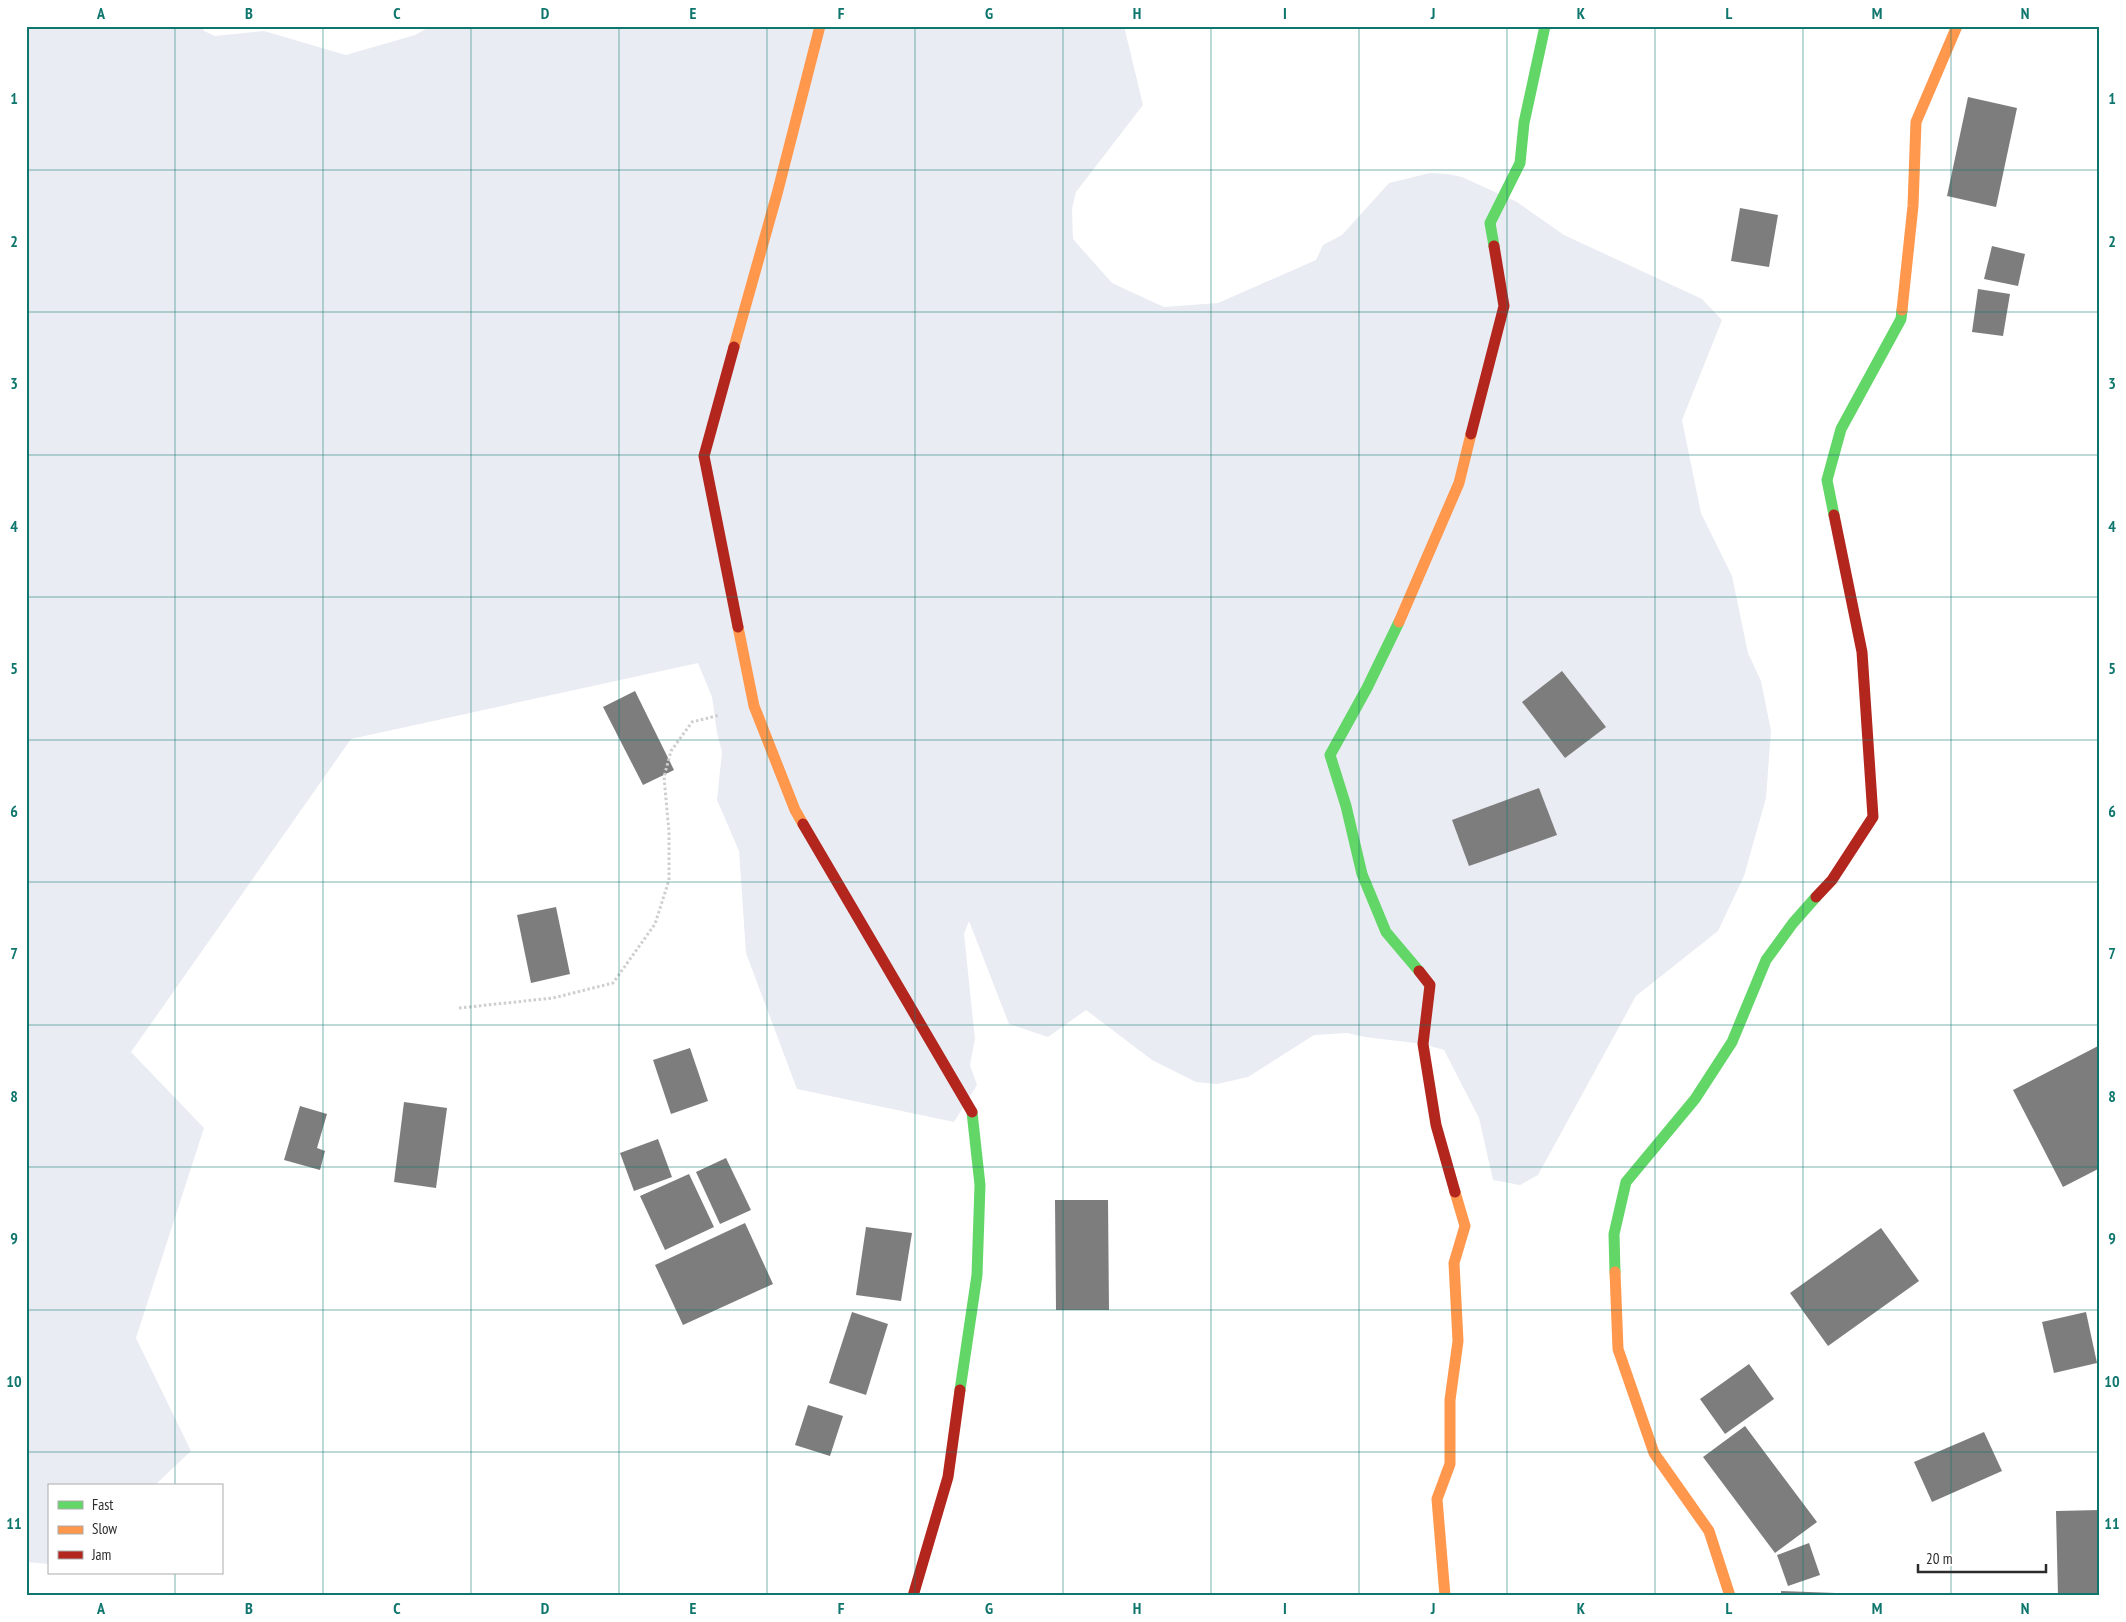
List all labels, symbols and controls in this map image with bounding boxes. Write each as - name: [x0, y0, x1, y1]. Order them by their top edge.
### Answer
- text: A: [96, 3, 106, 23]
- text: B: [245, 3, 253, 23]
- text: C: [393, 3, 401, 23]
- text: D: [541, 3, 550, 23]
- text: E: [690, 3, 697, 23]
- text: F: [838, 3, 845, 23]
- text: G: [985, 3, 993, 23]
- text: H: [1133, 3, 1141, 23]
- text: I: [1283, 3, 1287, 23]
- text: J: [1430, 3, 1435, 23]
- text: K: [1577, 3, 1586, 23]
- text: L: [1726, 3, 1733, 23]
- text: M: [1872, 3, 1882, 23]
- text: N: [2021, 3, 2029, 23]
- text: 1: [10, 88, 18, 108]
- text: 1: [2108, 88, 2116, 108]
- text: 2: [10, 231, 18, 251]
- text: 2: [2108, 231, 2116, 251]
- text: 3: [10, 373, 18, 393]
- text: 3: [2108, 373, 2116, 393]
- text: 4: [10, 516, 18, 536]
- text: 4: [2108, 516, 2116, 536]
- text: 5: [10, 658, 18, 678]
- text: 5: [2108, 658, 2116, 678]
- text: 6: [10, 801, 18, 821]
- text: 6: [2108, 801, 2116, 821]
- text: 7: [10, 943, 18, 963]
- text: 7: [2108, 943, 2116, 963]
- text: 8: [10, 1086, 18, 1106]
- text: 8: [2108, 1086, 2116, 1106]
- text: 9: [10, 1228, 18, 1248]
- text: 9: [2108, 1228, 2116, 1248]
- text: 10: [6, 1371, 22, 1391]
- text: 10: [2104, 1371, 2120, 1391]
- legend: [48, 1484, 222, 1574]
- text: Fast: [92, 1495, 113, 1514]
- text: 11: [6, 1513, 22, 1533]
- text: 11: [2104, 1513, 2120, 1533]
- text: Slow: [92, 1519, 117, 1538]
- scale bar: [1918, 1542, 2046, 1574]
- text: Jam: [91, 1545, 111, 1564]
- text: 20 m: [1926, 1549, 1952, 1568]
- text: A: [96, 1598, 106, 1618]
- text: B: [245, 1598, 253, 1618]
- text: C: [393, 1598, 401, 1618]
- text: D: [541, 1598, 550, 1618]
- text: E: [690, 1598, 697, 1618]
- text: F: [838, 1598, 845, 1618]
- text: G: [985, 1598, 993, 1618]
- text: H: [1133, 1598, 1141, 1618]
- text: I: [1283, 1598, 1287, 1618]
- text: J: [1430, 1598, 1435, 1618]
- text: K: [1577, 1598, 1586, 1618]
- text: L: [1726, 1598, 1733, 1618]
- text: M: [1872, 1598, 1882, 1618]
- text: N: [2021, 1598, 2029, 1618]

